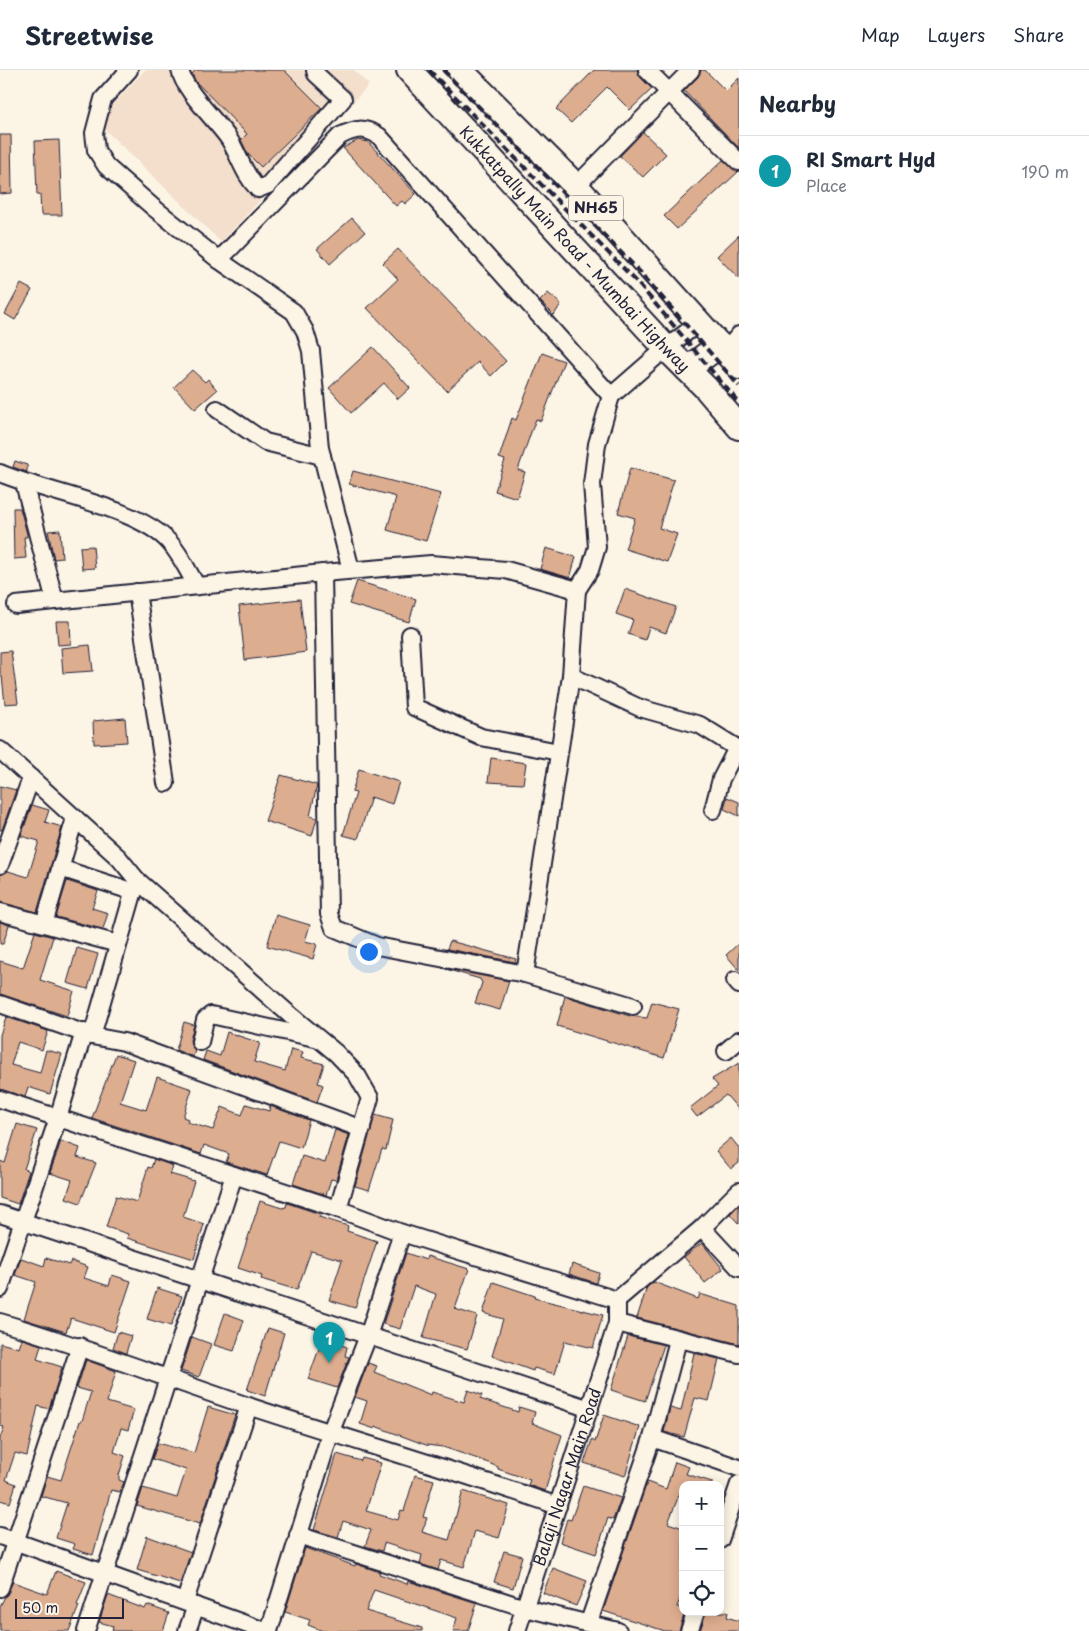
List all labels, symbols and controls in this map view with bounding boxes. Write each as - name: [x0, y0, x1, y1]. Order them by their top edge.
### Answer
- text: Streetwise: [25, 17, 154, 53]
- text: Map: [861, 21, 900, 48]
- text: Layers: [928, 21, 985, 48]
- text: Share: [1013, 21, 1064, 48]
- text: Nearby: [759, 87, 836, 119]
- street label: Kukkatpally Main Road - Mumbai Highway: [455, 120, 696, 377]
- text: RI Smart Hyd: [806, 145, 935, 173]
- text: 1: [771, 159, 779, 183]
- text: 190 m: [1021, 159, 1069, 183]
- text: Place: [806, 173, 847, 197]
- road number: NH65: [568, 196, 624, 220]
- your location: [356, 939, 382, 965]
- pin: 1: [313, 1322, 345, 1363]
- street label: Balaji Nagar Main Road: [526, 1384, 606, 1569]
- map controls: [679, 1481, 724, 1616]
- button: +: [679, 1481, 724, 1526]
- button: −: [679, 1526, 724, 1571]
- button: locate: [679, 1571, 724, 1616]
- scale bar: [15, 1596, 124, 1619]
- text: 50 m: [22, 1597, 58, 1618]

